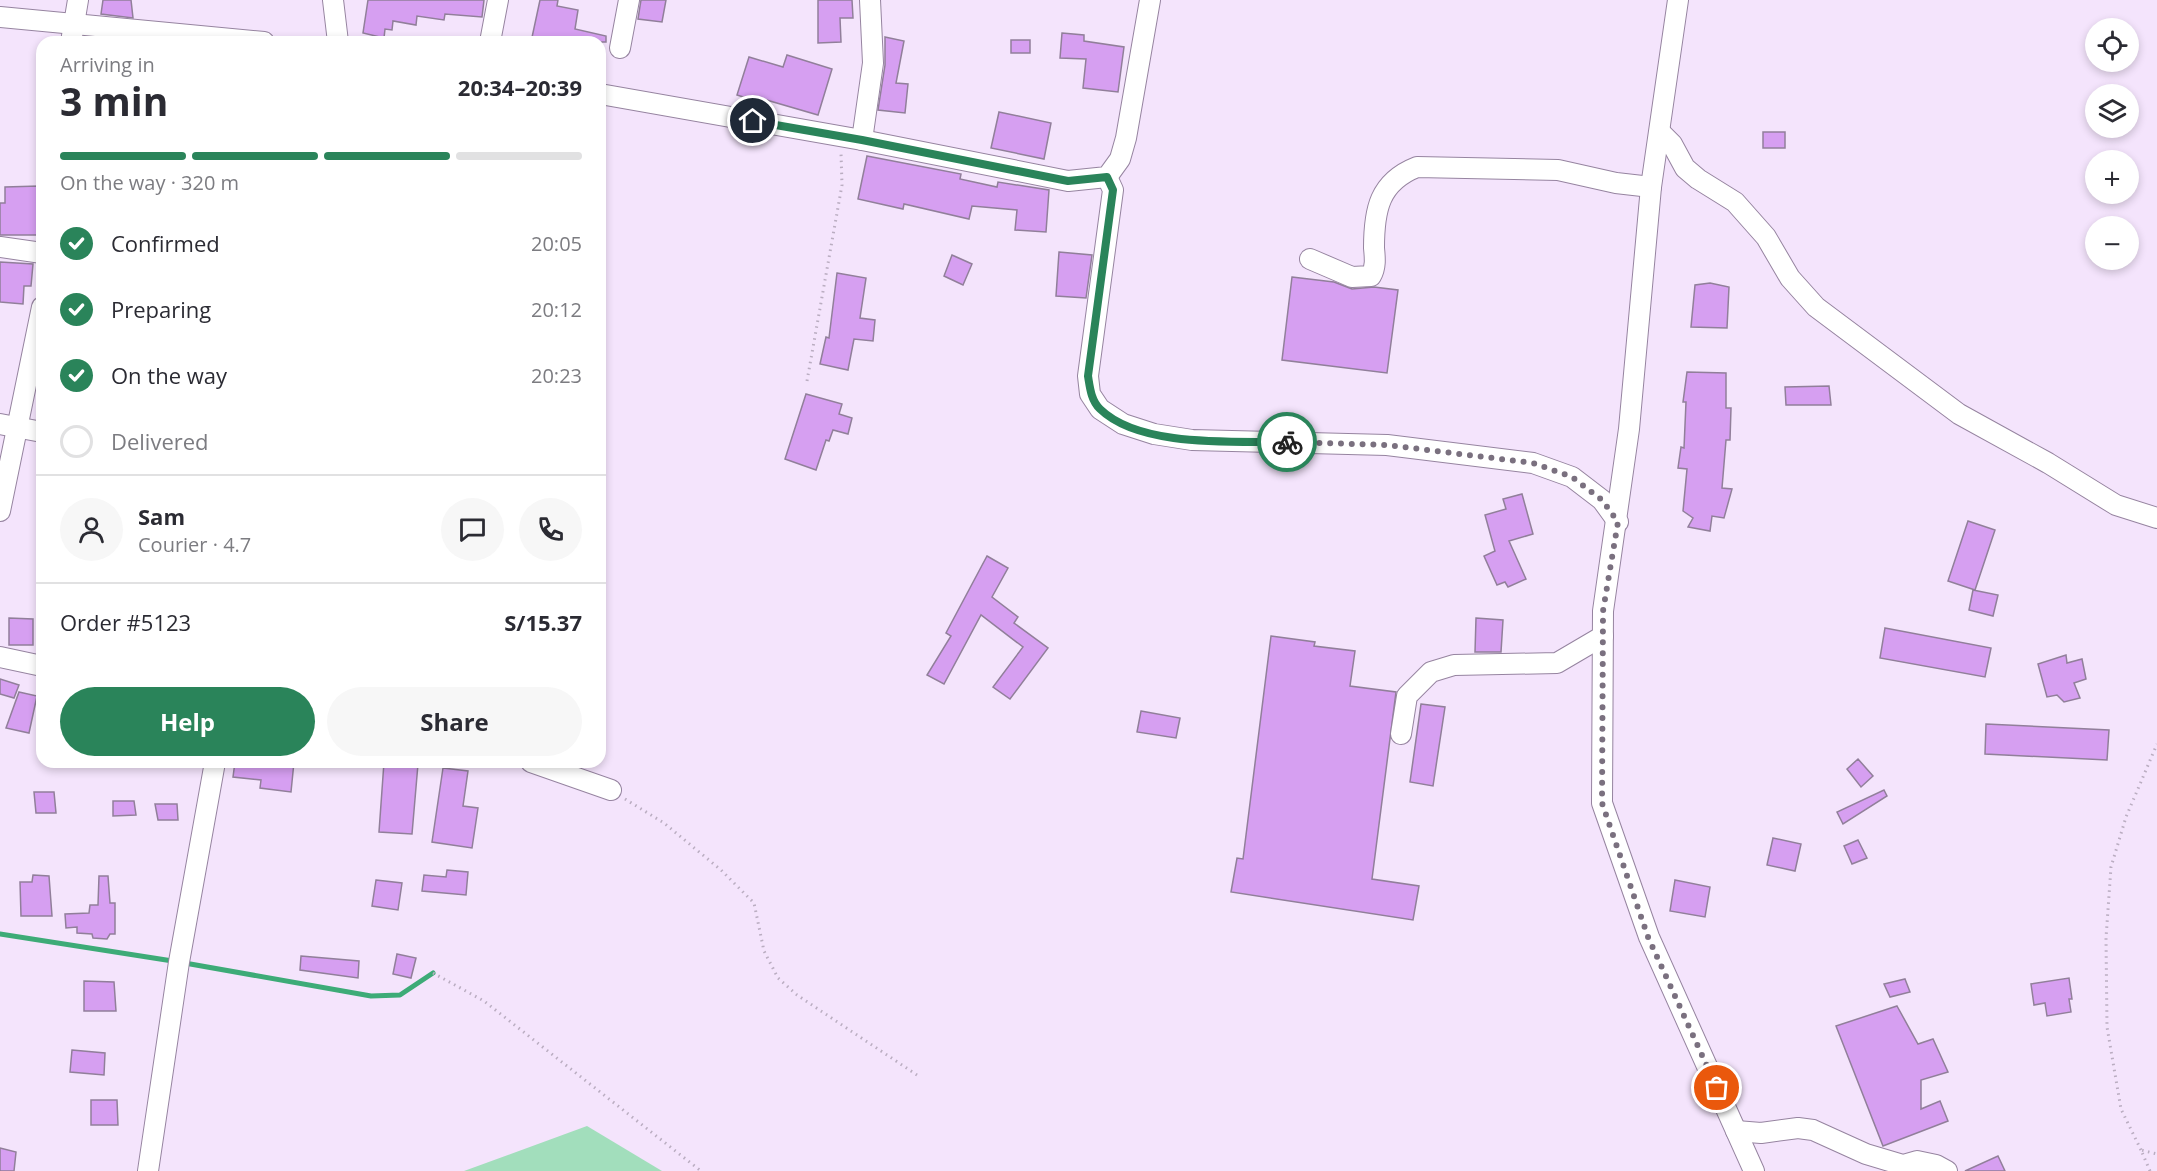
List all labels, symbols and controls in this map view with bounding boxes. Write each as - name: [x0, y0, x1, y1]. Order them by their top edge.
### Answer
- map controls: [2085, 18, 2139, 270]
- button: locate: [2085, 18, 2139, 72]
- text: Arriving in: [60, 51, 155, 78]
- text: 20:34–20:39: [458, 72, 582, 102]
- text: 3 min: [60, 74, 168, 127]
- button: layers: [2085, 84, 2139, 138]
- pin: [727, 95, 778, 146]
- icon: home: [736, 104, 769, 137]
- button: +: [2085, 150, 2139, 204]
- text: On the way · 320 m: [60, 169, 239, 196]
- button: −: [2085, 216, 2139, 270]
- icon: check: [60, 227, 93, 260]
- text: Confirmed: [111, 228, 220, 258]
- text: 20:05: [531, 230, 582, 257]
- icon: check: [60, 293, 93, 326]
- text: Preparing: [111, 294, 211, 324]
- text: 20:12: [531, 296, 582, 323]
- icon: check: [60, 359, 93, 392]
- text: On the way: [111, 360, 227, 390]
- text: 20:23: [531, 362, 582, 389]
- courier: [1257, 412, 1317, 472]
- text: Delivered: [111, 426, 209, 456]
- icon: bike: [1271, 426, 1304, 459]
- button: person: [60, 498, 123, 561]
- button: chat: [441, 498, 504, 561]
- button: phone: [519, 498, 582, 561]
- text: Sam: [138, 501, 185, 531]
- text: Courier · 4.7: [138, 531, 251, 558]
- text: Order #5123: [60, 607, 191, 637]
- text: S/15.37: [504, 607, 582, 637]
- button: Help: [60, 687, 315, 756]
- button: Share: [327, 687, 582, 756]
- pin: [1691, 1062, 1742, 1113]
- icon: bag: [1700, 1071, 1733, 1104]

